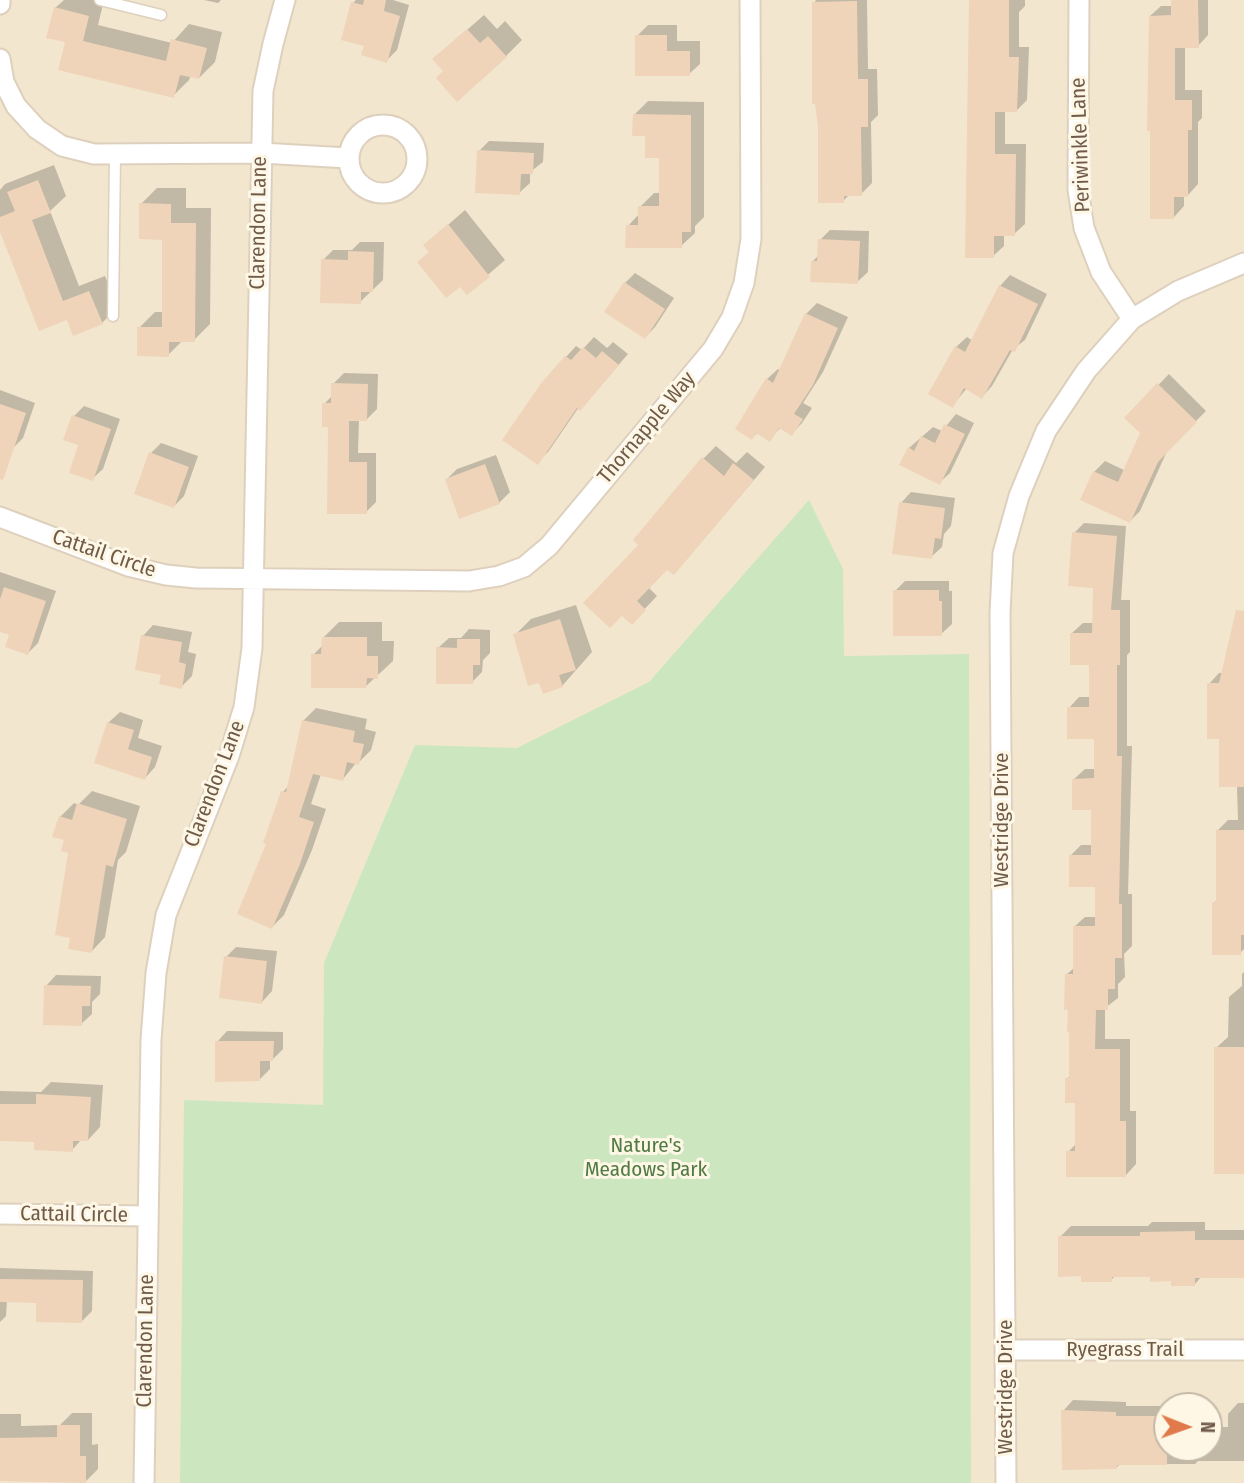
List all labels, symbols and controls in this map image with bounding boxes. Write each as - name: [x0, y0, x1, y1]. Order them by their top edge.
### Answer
- street label: Periwinkle Lane: [1066, 77, 1096, 213]
- street label: Clarendon Lane: [245, 156, 273, 290]
- street label: Thornapple Way: [593, 367, 701, 489]
- street label: Cattail Circle: [49, 525, 159, 583]
- street label: Clarendon Lane: [179, 717, 251, 851]
- street label: Westridge Drive: [989, 753, 1015, 887]
- park label: Nature's Meadows Park: [585, 1133, 707, 1183]
- street label: Cattail Circle: [20, 1201, 128, 1229]
- street label: Clarendon Lane: [132, 1274, 160, 1408]
- street label: Westridge Drive: [993, 1320, 1019, 1454]
- street label: Ryegrass Trail: [1066, 1337, 1184, 1363]
- north arrow: [1153, 1392, 1223, 1462]
- text: N: [1196, 1421, 1219, 1433]

